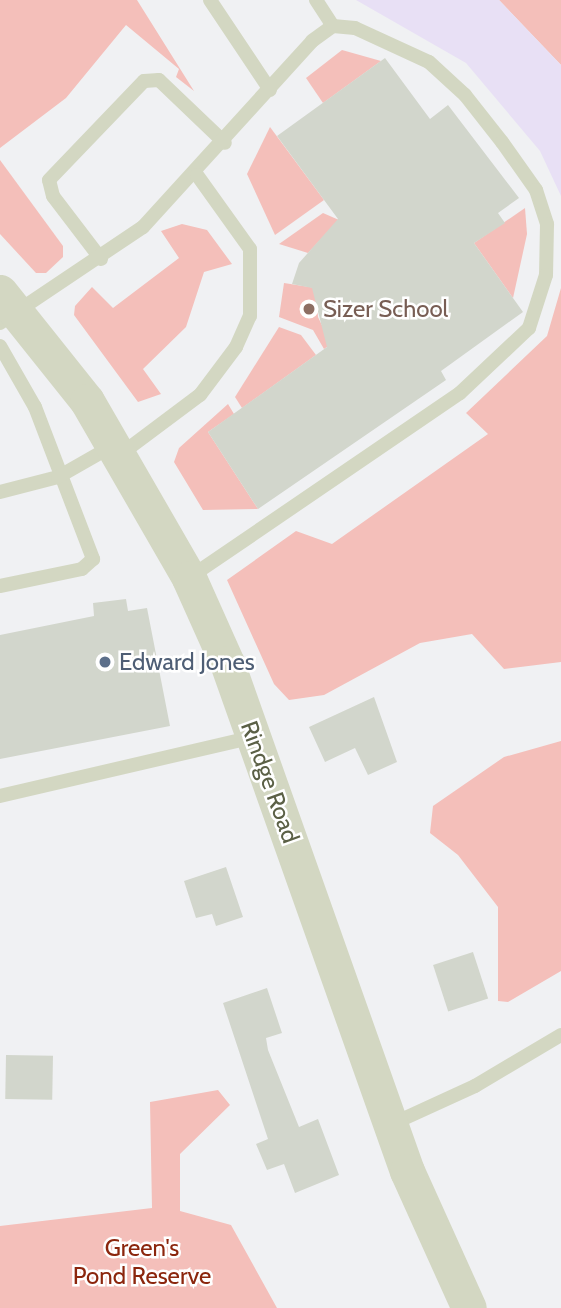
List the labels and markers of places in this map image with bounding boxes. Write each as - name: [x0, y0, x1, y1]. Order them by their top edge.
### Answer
- place label: Sizer School: [323, 295, 448, 323]
- marker: Sizer School: [301, 301, 317, 317]
- place label: Edward Jones: [119, 648, 255, 676]
- marker: Edward Jones: [97, 654, 113, 670]

